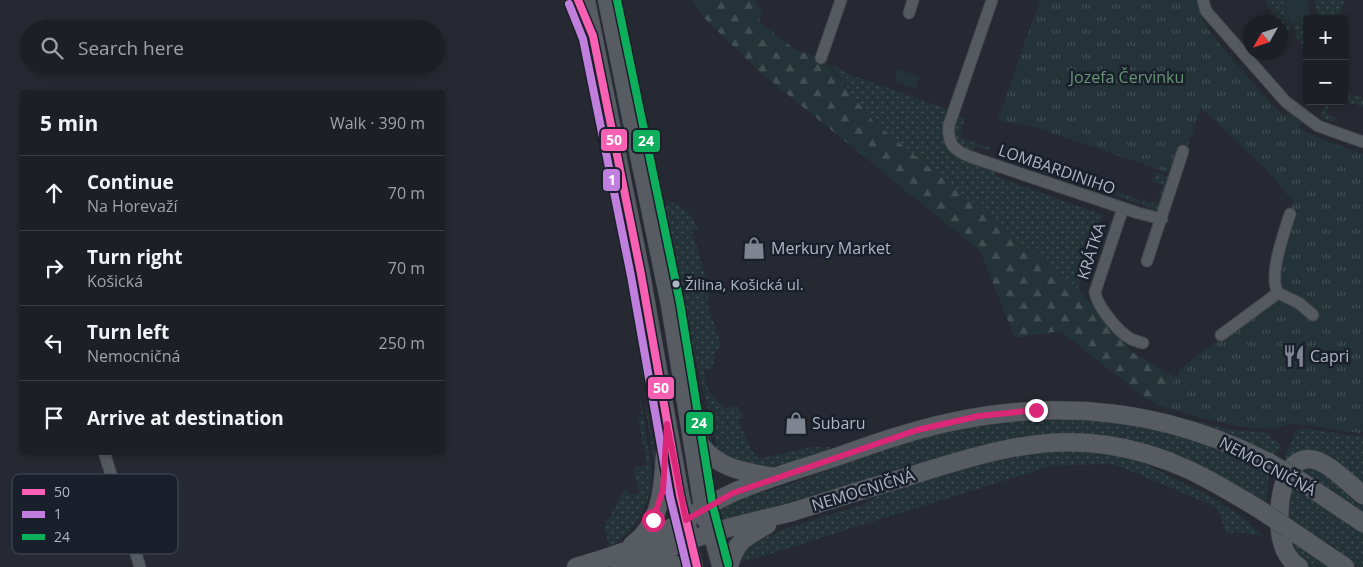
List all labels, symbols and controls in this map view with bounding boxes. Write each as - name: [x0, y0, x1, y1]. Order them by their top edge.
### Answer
- north arrow: [1243, 15, 1288, 60]
- map controls: [1303, 15, 1348, 105]
- button: +: [1303, 15, 1348, 60]
- search box: [20, 20, 445, 75]
- icon: search: [38, 34, 66, 62]
- text: Search here: [78, 35, 184, 61]
- button: −: [1303, 60, 1348, 105]
- park label: Jozefa Červinku: [1068, 66, 1184, 88]
- text: 5 min: [40, 109, 98, 137]
- text: Walk · 390 m: [330, 112, 425, 134]
- line badge: 50: [600, 128, 628, 152]
- line badge: 24: [632, 129, 661, 153]
- text: 50: [606, 130, 622, 149]
- text: 24: [638, 131, 654, 150]
- street label: LOMBARDINIHO: [996, 139, 1118, 199]
- line badge: 1: [602, 168, 621, 192]
- text: Continue: [87, 169, 174, 195]
- text: 1: [608, 170, 616, 189]
- icon: ahead: [40, 179, 68, 207]
- text: 70 m: [388, 182, 425, 204]
- text: Na Horevaží: [87, 195, 177, 217]
- street label: KRÁTKA: [1071, 219, 1111, 282]
- shop icon: Merkury Market: [741, 235, 767, 261]
- place label: Merkury Market: [771, 237, 891, 259]
- text: Turn right: [87, 244, 182, 270]
- icon: right: [40, 254, 68, 282]
- text: 70 m: [388, 257, 425, 279]
- text: Košická: [87, 270, 143, 292]
- place label: Žilina, Košická ul.: [685, 274, 804, 294]
- marker: Žilina, Košická ul.: [671, 279, 681, 289]
- text: Turn left: [87, 319, 169, 345]
- icon: left: [40, 329, 68, 357]
- text: 250 m: [379, 332, 425, 354]
- restaurant icon: Capri: [1281, 343, 1307, 369]
- text: Nemocničná: [87, 345, 180, 367]
- place label: Capri: [1310, 345, 1349, 367]
- line badge: 50: [647, 376, 675, 400]
- text: 50: [653, 378, 669, 397]
- route end: [1025, 399, 1048, 422]
- icon: arrive: [40, 404, 68, 432]
- text: Arrive at destination: [87, 405, 284, 431]
- shop icon: Subaru: [783, 410, 809, 436]
- line badge: 24: [685, 411, 714, 435]
- place label: Subaru: [812, 412, 866, 434]
- text: 24: [691, 413, 707, 432]
- street label: NEMOCNIČNÁ: [1216, 431, 1321, 501]
- street label: NEMOCNIČNÁ: [809, 464, 918, 516]
- legend: [12, 474, 178, 554]
- text: 50: [54, 482, 70, 501]
- text: 1: [54, 504, 62, 523]
- route start: [642, 509, 665, 532]
- text: 24: [54, 527, 70, 546]

